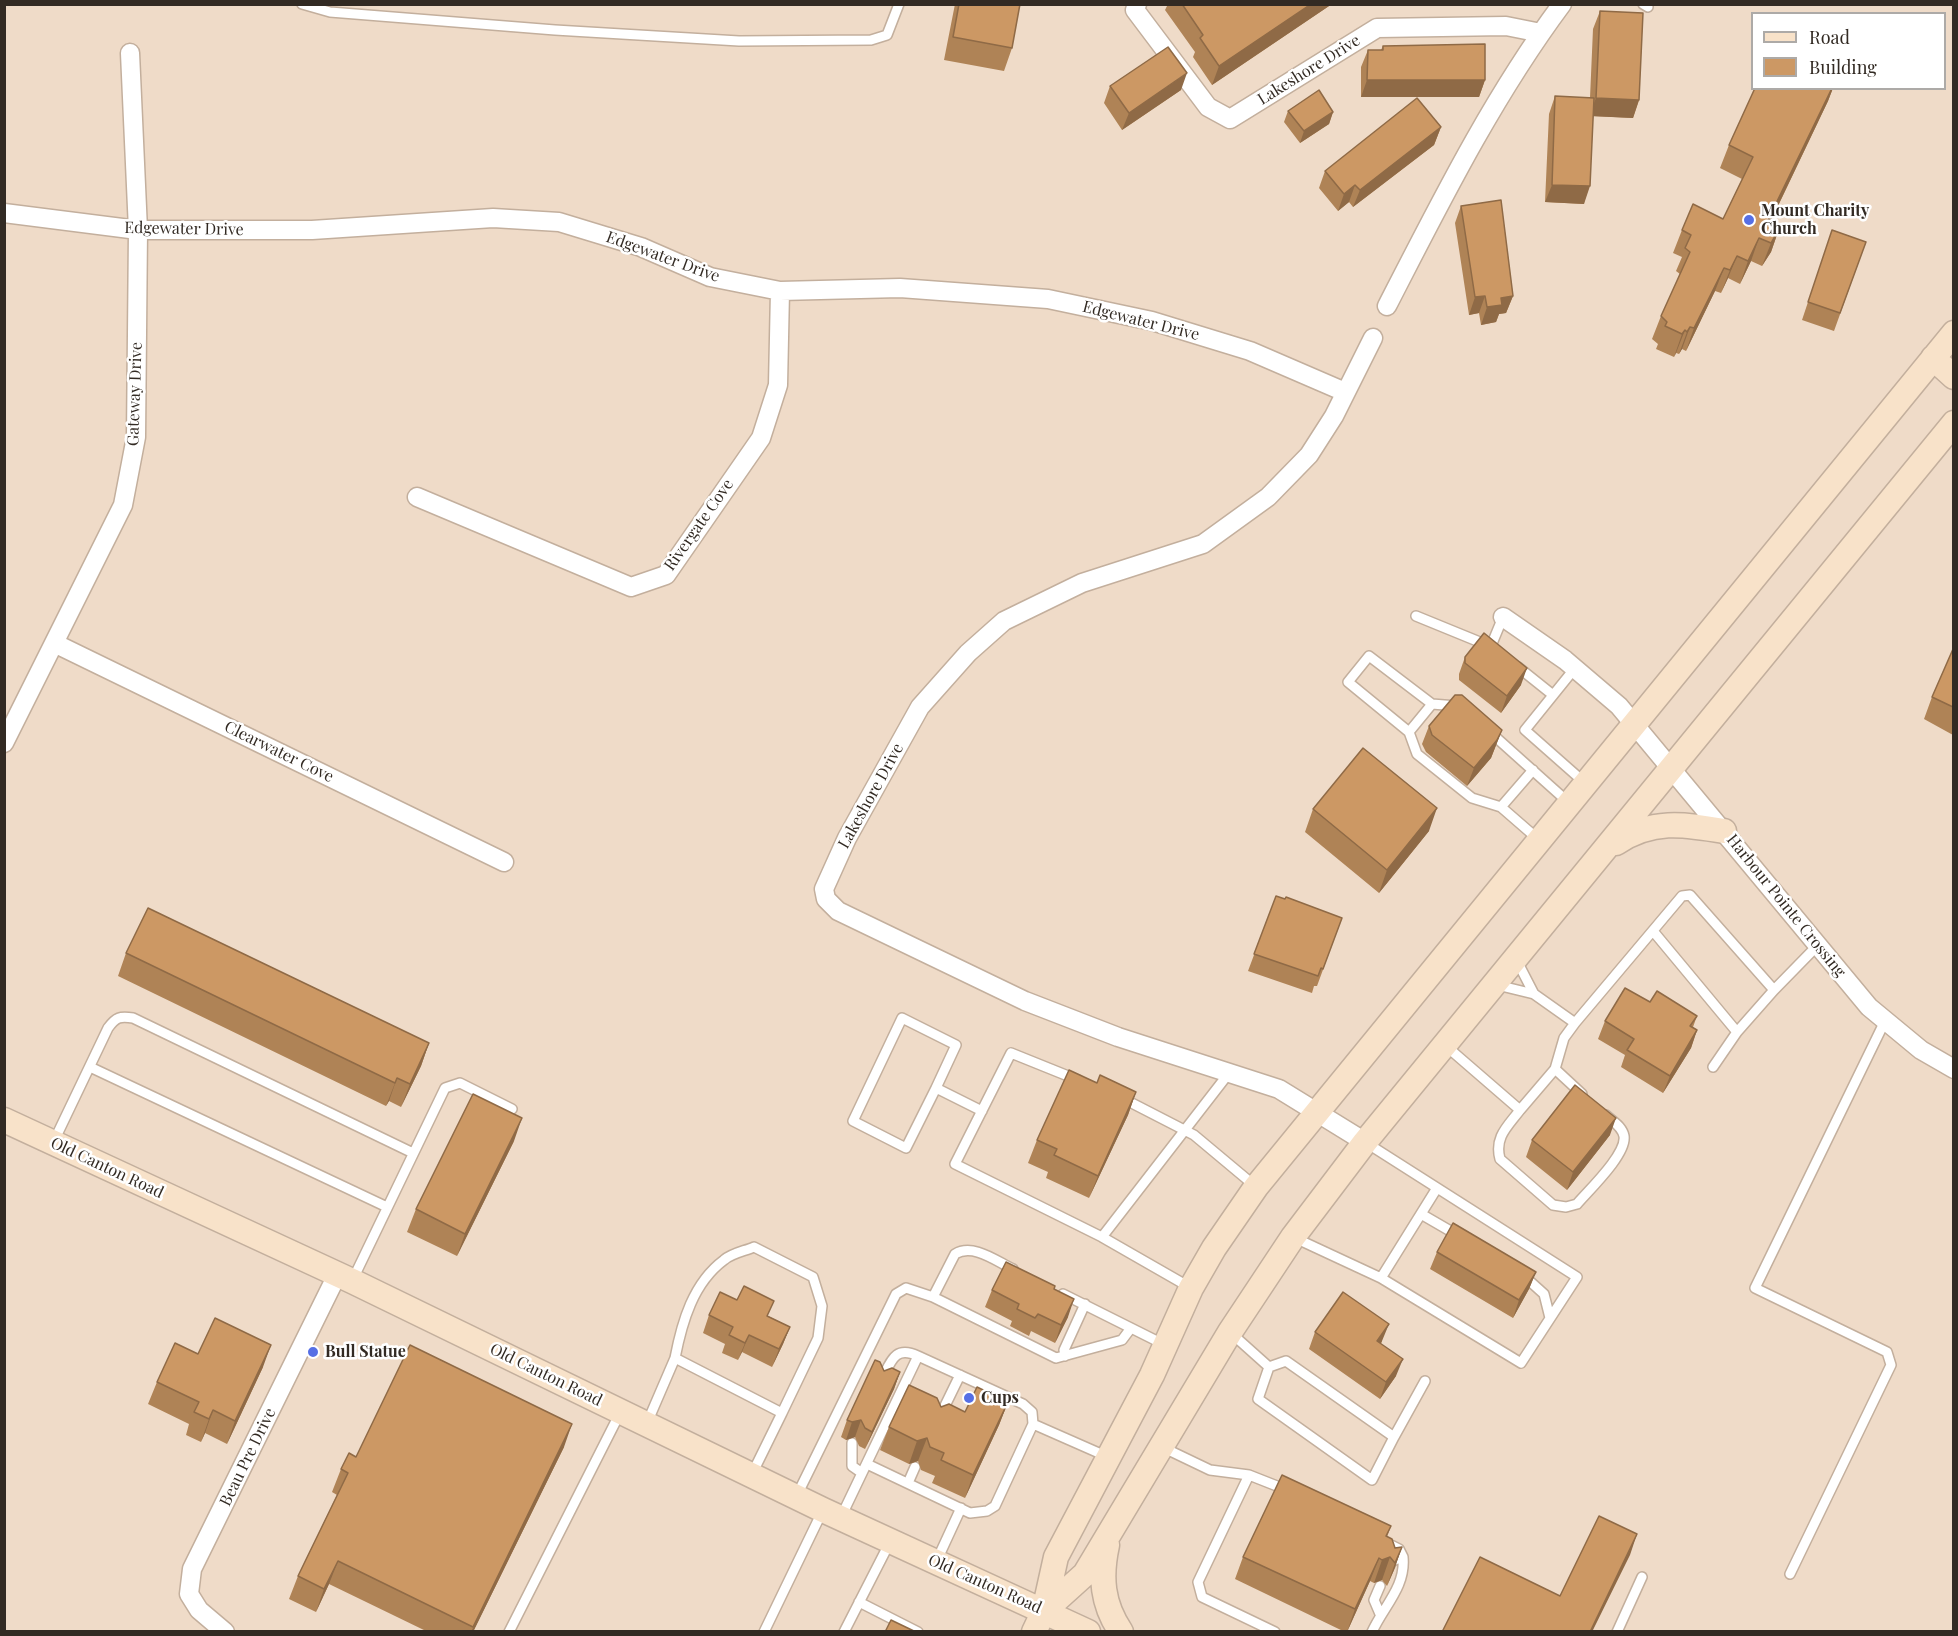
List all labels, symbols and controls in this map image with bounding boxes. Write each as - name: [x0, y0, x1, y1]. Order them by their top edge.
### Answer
- legend: [1751, 12, 1946, 90]
- text: Road: [1809, 25, 1850, 49]
- street label: Lakeshore Drive: [1254, 31, 1364, 109]
- text: Building: [1809, 55, 1877, 79]
- place label: Mount Charity Church: [1761, 201, 1869, 239]
- marker: Mount Charity Church: [1742, 213, 1756, 227]
- street label: Edgewater Drive: [124, 218, 244, 240]
- street label: Edgewater Drive: [604, 228, 722, 286]
- street label: Edgewater Drive: [1081, 297, 1201, 345]
- street label: Gateway Drive: [124, 342, 146, 446]
- street label: Rivergate Cove: [660, 476, 738, 574]
- street label: Clearwater Cove: [221, 717, 337, 787]
- street label: Lakeshore Drive: [834, 740, 908, 852]
- street label: Harbour Pointe Crossing: [1722, 831, 1850, 981]
- street label: Old Canton Road: [48, 1133, 166, 1203]
- street label: Old Canton Road: [487, 1340, 605, 1410]
- place label: Bull Statue: [325, 1342, 406, 1362]
- marker: Bull Statue: [306, 1345, 320, 1359]
- place label: Cups: [981, 1388, 1019, 1408]
- marker: Cups: [962, 1391, 976, 1405]
- street label: Beau Pre Drive: [216, 1405, 280, 1509]
- street label: Old Canton Road: [925, 1550, 1045, 1618]

